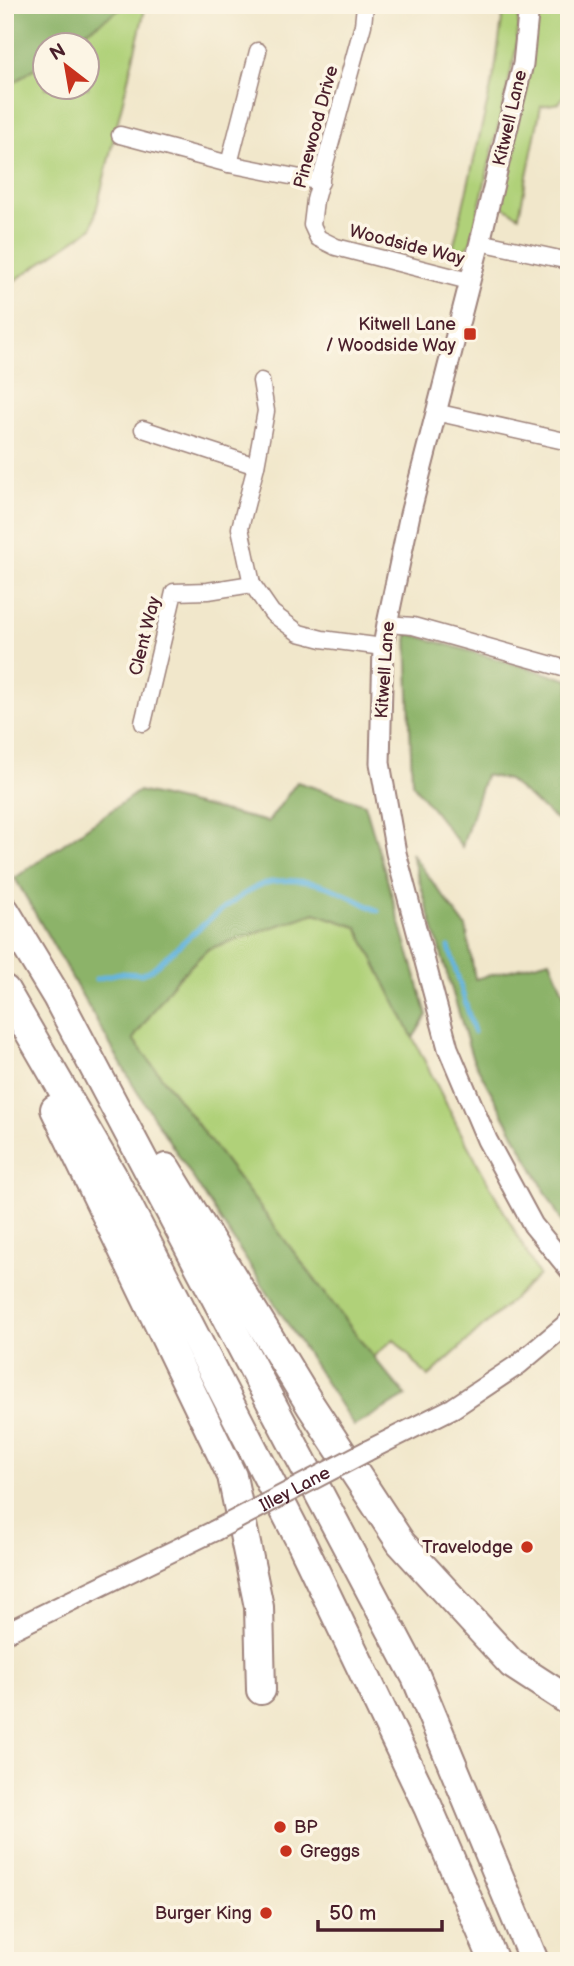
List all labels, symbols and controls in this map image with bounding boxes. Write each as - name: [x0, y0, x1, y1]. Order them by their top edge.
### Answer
- north arrow: [32, 32, 102, 102]
- text: N: [46, 39, 70, 66]
- street label: Pinewood Drive: [290, 63, 343, 191]
- street label: Kitwell Lane: [489, 68, 531, 168]
- street label: Woodside Way: [347, 221, 468, 270]
- place label: Kitwell Lane / Woodside Way: [326, 314, 457, 356]
- marker: Kitwell Lane / Woodside Way: [462, 326, 478, 342]
- street label: Clent Way: [125, 593, 165, 678]
- street label: Kitwell Lane: [371, 620, 399, 719]
- street label: Illey Lane: [256, 1462, 334, 1516]
- place label: Travelodge: [422, 1537, 513, 1558]
- marker: Travelodge: [519, 1539, 535, 1555]
- place label: BP: [294, 1817, 318, 1838]
- marker: BP: [272, 1819, 288, 1835]
- place label: Greggs: [300, 1841, 360, 1862]
- marker: Greggs: [278, 1843, 294, 1859]
- scale bar: [318, 1889, 443, 1933]
- text: 50 m: [329, 1901, 376, 1926]
- place label: Burger King: [155, 1903, 252, 1924]
- marker: Burger King: [258, 1905, 274, 1921]

